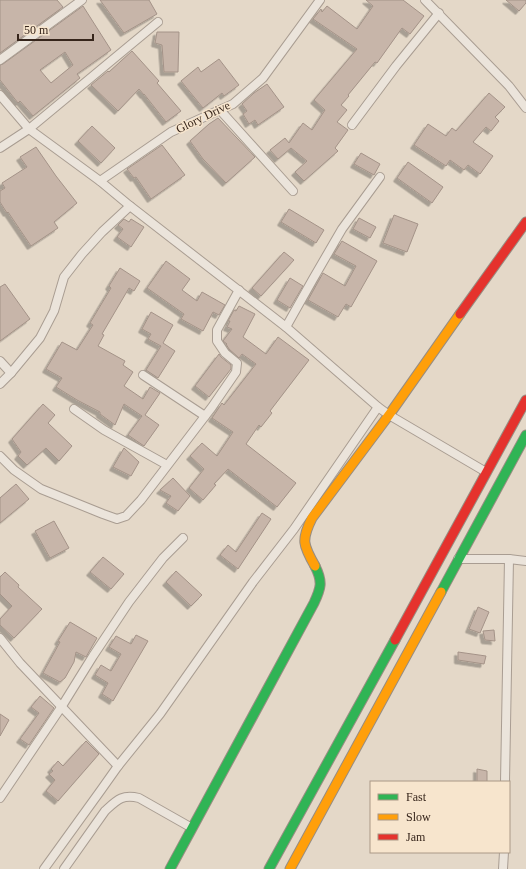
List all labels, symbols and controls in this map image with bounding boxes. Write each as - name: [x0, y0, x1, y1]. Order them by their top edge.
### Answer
- scale bar: [18, 16, 93, 42]
- text: 50 m: [24, 23, 49, 37]
- street label: Glory Drive: [174, 98, 232, 136]
- legend: [370, 781, 510, 853]
- text: Fast: [406, 790, 427, 804]
- text: Slow: [406, 810, 431, 824]
- text: Jam: [406, 830, 426, 844]

